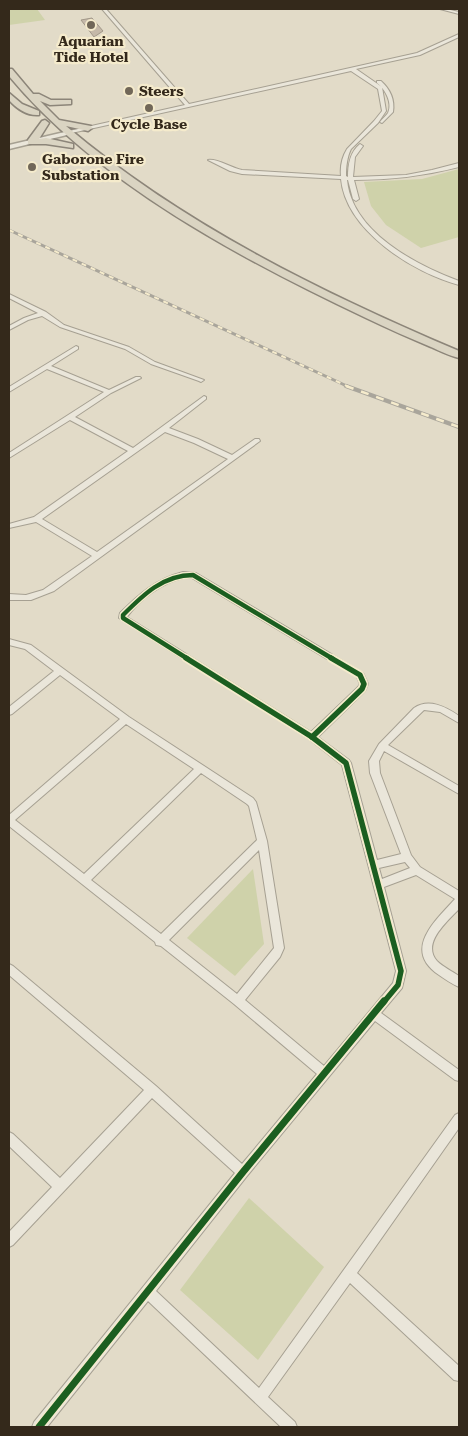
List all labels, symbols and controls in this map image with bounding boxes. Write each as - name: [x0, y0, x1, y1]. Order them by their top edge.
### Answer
- marker: Aquarian Tide Hotel: [85, 19, 97, 31]
- place label: Aquarian Tide Hotel: [54, 33, 129, 65]
- place label: Steers: [139, 83, 183, 99]
- marker: Steers: [123, 85, 135, 97]
- marker: Cycle Base: [143, 102, 155, 114]
- place label: Cycle Base: [111, 116, 187, 132]
- place label: Gaborone Fire Substation: [42, 151, 144, 183]
- marker: Gaborone Fire Substation: [26, 161, 38, 173]

